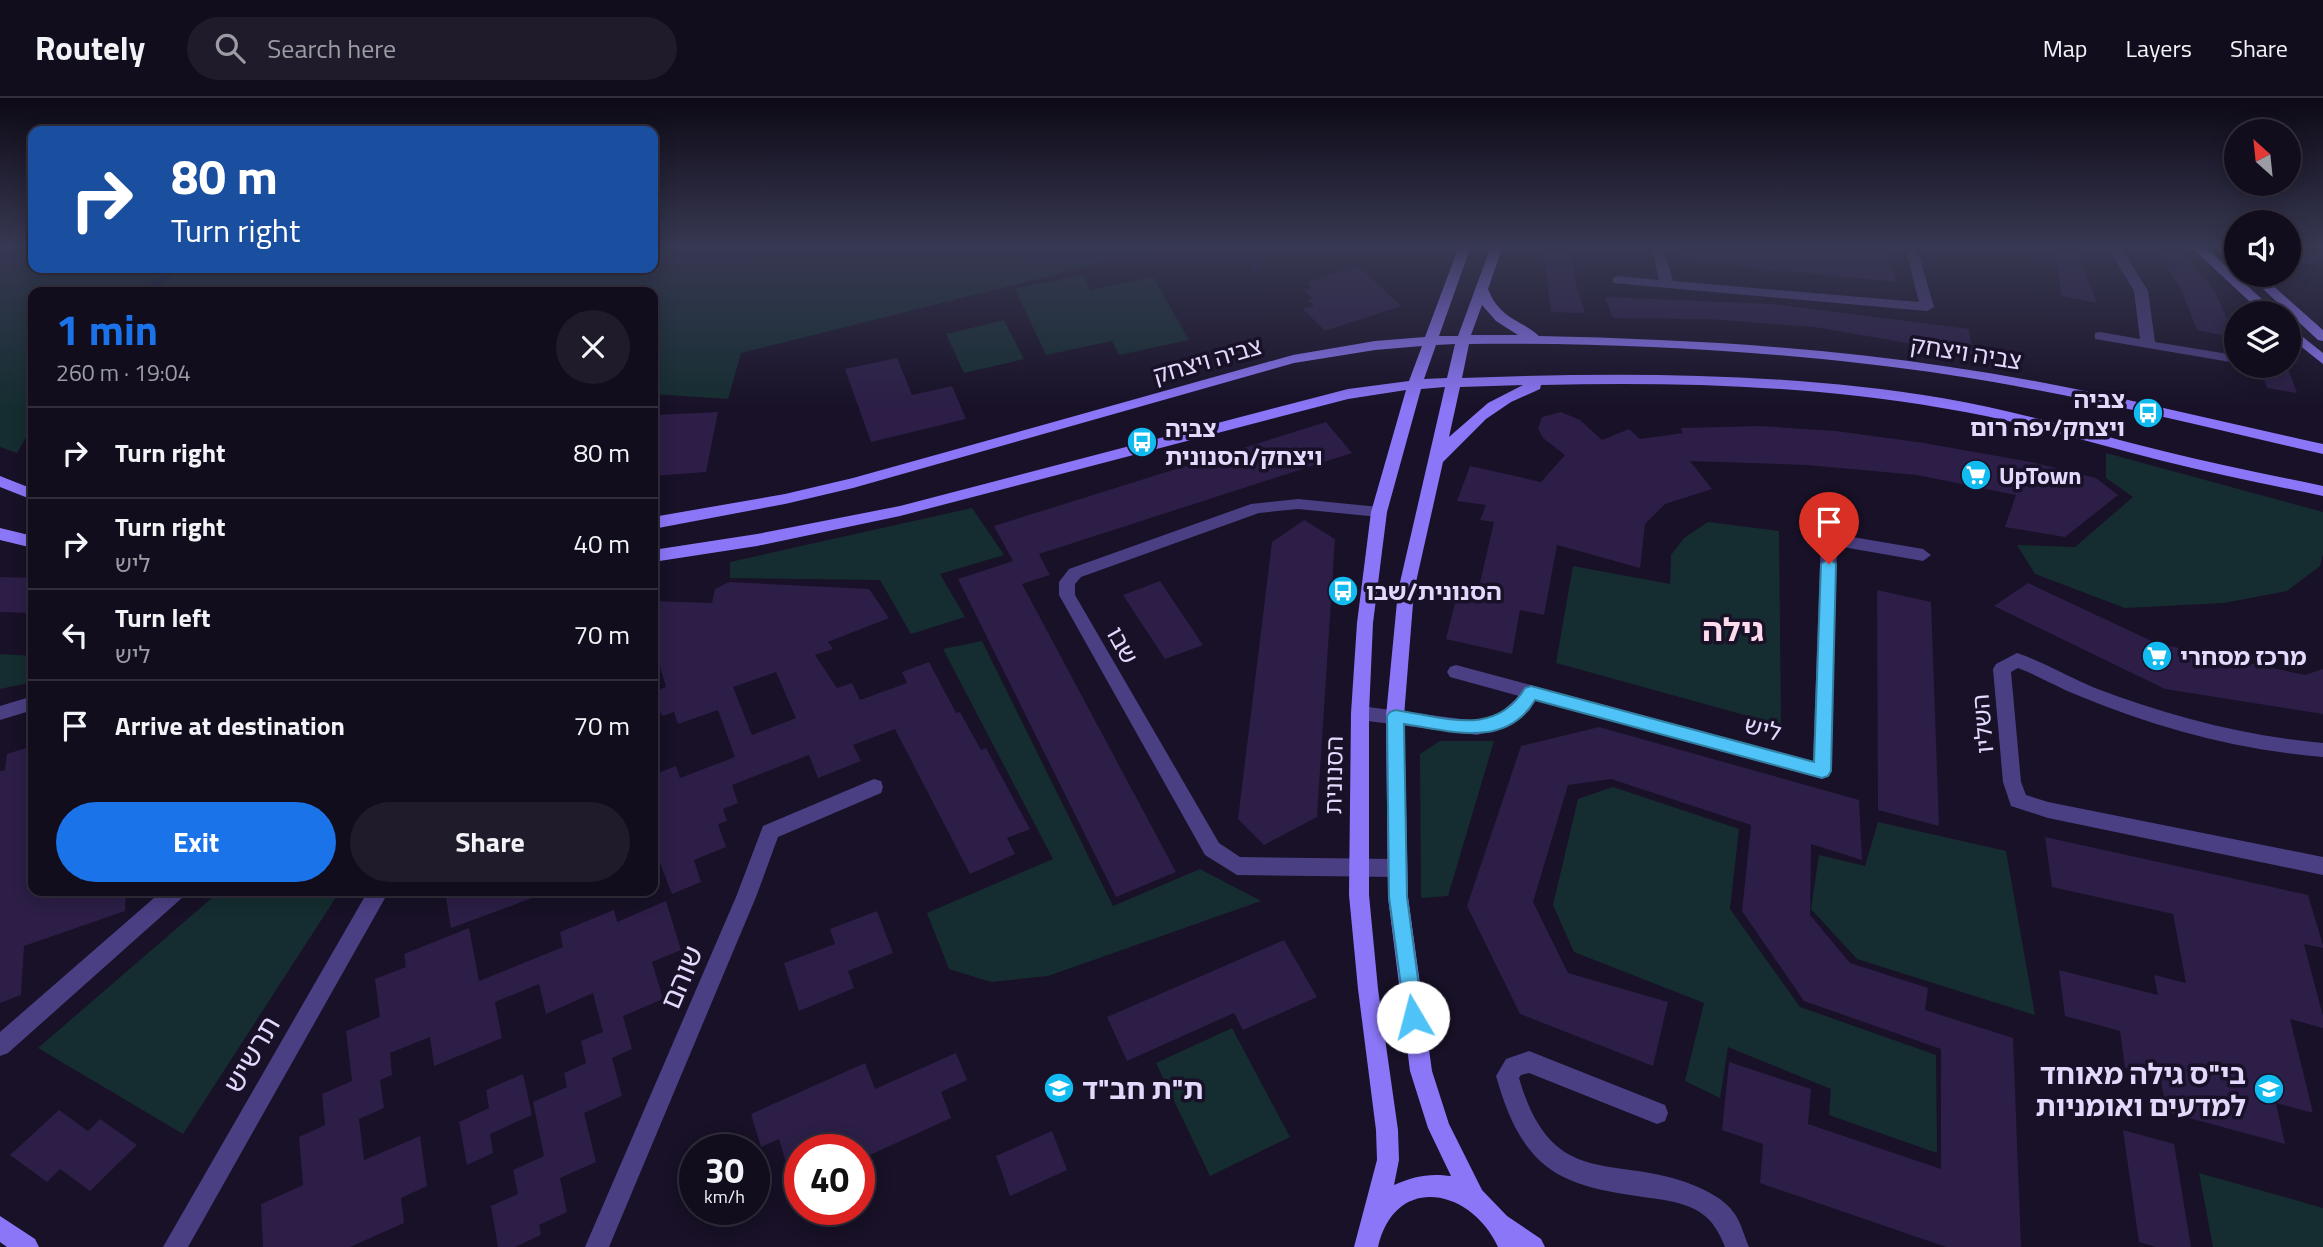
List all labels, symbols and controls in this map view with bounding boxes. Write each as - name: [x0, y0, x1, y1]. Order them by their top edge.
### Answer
- search box: [187, 17, 677, 80]
- text: Routely: [35, 23, 145, 73]
- icon: search: [211, 29, 249, 67]
- text: Search here: [267, 29, 396, 68]
- text: Map: [2043, 30, 2088, 66]
- text: Layers: [2126, 30, 2192, 66]
- text: Share: [2230, 30, 2288, 66]
- north arrow: [2224, 119, 2301, 196]
- map controls: [2224, 119, 2301, 378]
- text: 80 m: [171, 138, 278, 213]
- icon: right: [56, 154, 147, 245]
- text: Turn right: [171, 206, 300, 254]
- button: sound: [2224, 210, 2301, 287]
- text: 1 min: [56, 297, 158, 361]
- button: layers: [2224, 301, 2301, 378]
- button: close: [556, 310, 630, 384]
- street label: צביה ויצחק: [1908, 325, 2024, 379]
- street label: צביה ויצחק: [1148, 327, 1266, 393]
- text: 260 m · 19:04: [56, 355, 191, 390]
- place label: צביה ויצחק/יפה רום: [1970, 381, 2125, 445]
- bus stop icon: צביה ויצחק/יפה רום: [2131, 396, 2165, 430]
- place label: צביה ויצחק/הסנונית: [1165, 410, 1323, 474]
- bus stop icon: צביה ויצחק/הסנונית: [1125, 425, 1159, 459]
- text: Turn right: [115, 433, 226, 472]
- text: 80 m: [573, 433, 630, 472]
- icon: right: [56, 434, 94, 472]
- place label: UpTown: [1999, 457, 2082, 493]
- supermarket icon: UpTown: [1959, 458, 1993, 492]
- pin: [1799, 492, 1859, 564]
- icon: arrive: [1810, 503, 1848, 541]
- text: Turn right: [115, 507, 226, 546]
- text: 40 m: [573, 524, 630, 563]
- icon: right: [56, 525, 94, 563]
- text: ליש: [115, 546, 151, 581]
- place label: הסנונית/שבו: [1366, 573, 1502, 609]
- bus stop icon: הסנונית/שבו: [1326, 574, 1360, 608]
- text: Turn left: [115, 598, 210, 637]
- district label: גילה: [1702, 605, 1764, 653]
- text: 70 m: [573, 615, 630, 654]
- icon: left: [56, 616, 94, 654]
- street label: שבו: [1098, 620, 1148, 670]
- text: ליש: [115, 637, 151, 672]
- place label: מרכז מסחרי: [2180, 638, 2307, 674]
- supermarket icon: מרכז מסחרי: [2140, 639, 2174, 673]
- street label: השליו: [1961, 693, 2003, 755]
- text: Arrive at destination: [115, 706, 345, 745]
- text: 70 m: [573, 706, 630, 745]
- street label: ליש: [1740, 706, 1786, 750]
- icon: arrive: [56, 707, 94, 745]
- street label: הסנונית: [1314, 735, 1352, 815]
- button: Exit: [56, 802, 336, 882]
- button: Share: [350, 802, 630, 882]
- street label: שוהם: [648, 938, 714, 1016]
- position arrow: [1376, 980, 1450, 1054]
- street label: תרשיש: [212, 1007, 290, 1101]
- place label: בי"ס גילה מאוחד למדעים ואומניות: [2036, 1052, 2246, 1127]
- place label: ת"ת חב"ד: [1082, 1067, 1203, 1110]
- school or university icon: ת"ת חב"ד: [1042, 1071, 1076, 1105]
- school or university icon: בי"ס גילה מאוחד למדעים ואומניות: [2252, 1072, 2286, 1106]
- speed limit sign: 40: [784, 1134, 875, 1225]
- text: 30: [705, 1143, 744, 1197]
- text: km/h: [704, 1183, 745, 1210]

